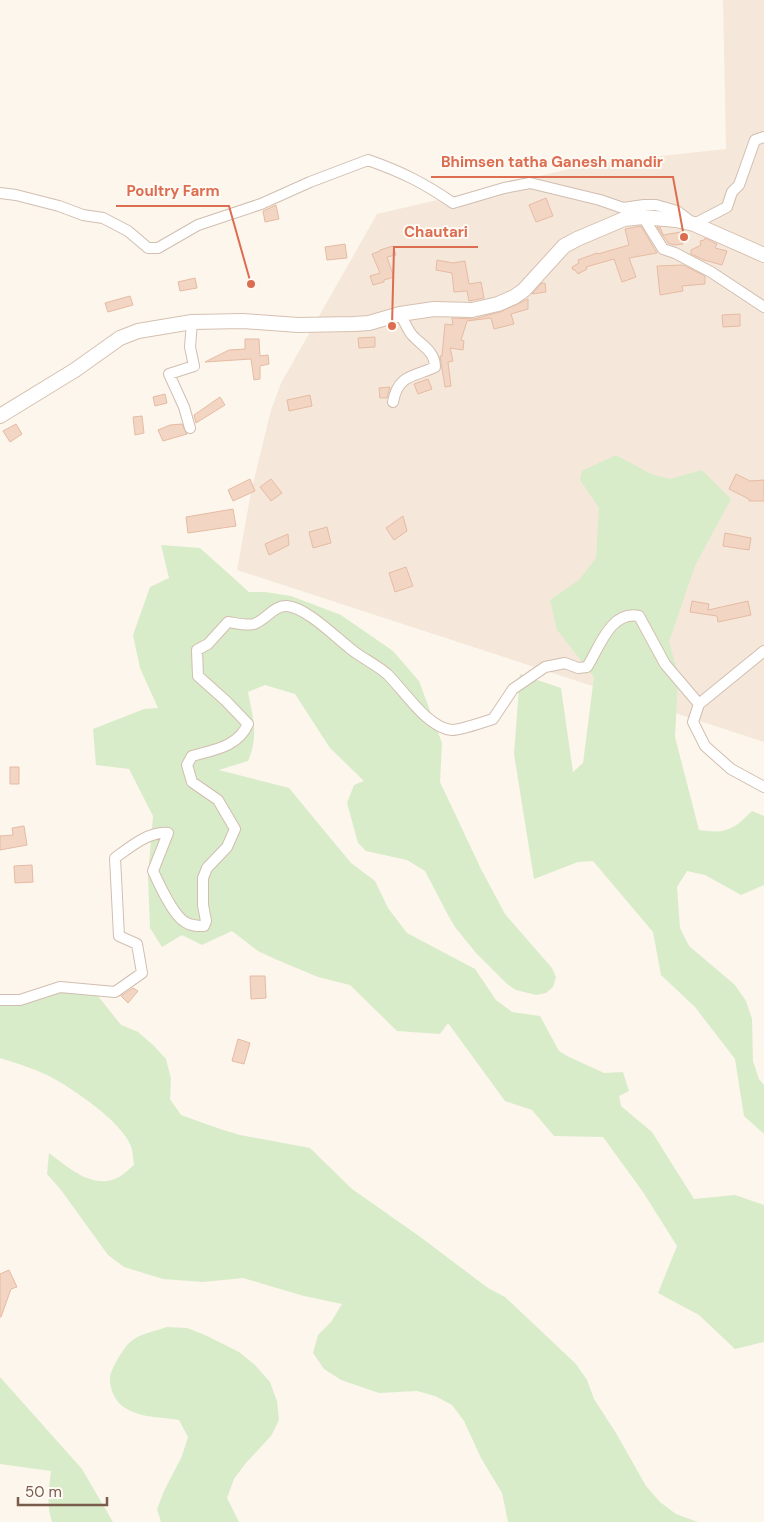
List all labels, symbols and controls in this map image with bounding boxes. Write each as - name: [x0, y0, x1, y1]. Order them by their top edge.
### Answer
- callout: Bhimsen tatha Ganesh mandir: [431, 147, 673, 177]
- text: Bhimsen tatha Ganesh mandir: [441, 152, 663, 172]
- callout: Poultry Farm: [116, 176, 229, 206]
- text: Poultry Farm: [126, 181, 220, 201]
- callout: Chautari: [394, 217, 478, 247]
- text: Chautari: [404, 222, 468, 242]
- scale bar: [18, 1474, 106, 1506]
- text: 50 m: [25, 1482, 62, 1502]

